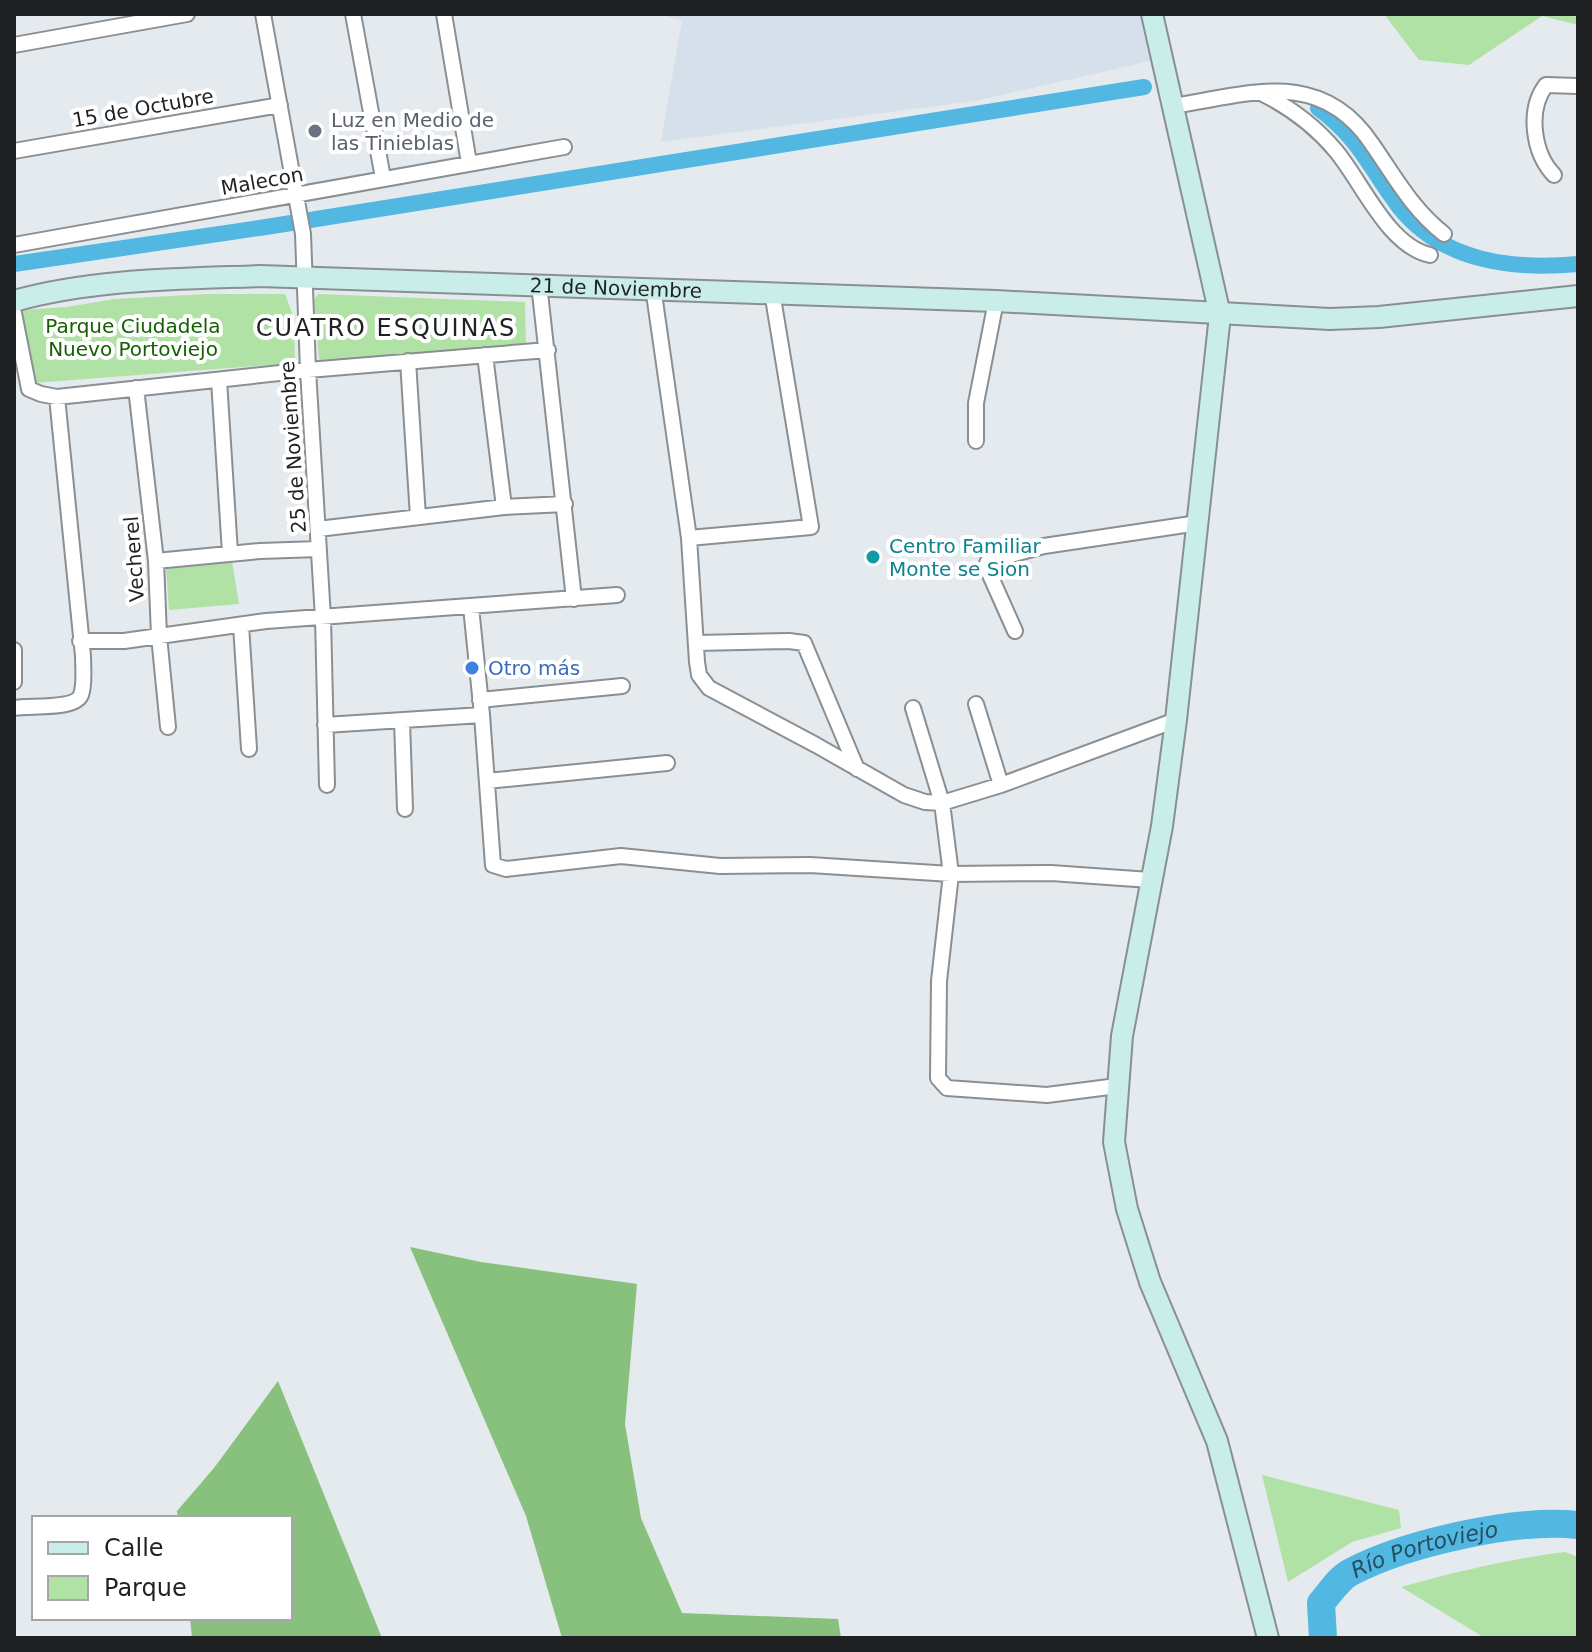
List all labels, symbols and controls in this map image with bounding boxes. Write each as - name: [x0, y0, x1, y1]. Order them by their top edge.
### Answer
- street label: 15 de Octubre: [70, 84, 216, 132]
- place label: Luz en Medio de las Tinieblas: [331, 108, 494, 155]
- marker: Luz en Medio de las Tinieblas: [306, 122, 324, 140]
- street label: Malecon: [219, 162, 305, 200]
- street label: 21 de Noviembre: [529, 273, 702, 303]
- park label: Parque Ciudadela Nuevo Portoviejo: [45, 314, 221, 361]
- district label: CUATRO ESQUINAS: [256, 314, 516, 342]
- street label: 25 de Noviembre: [275, 360, 311, 534]
- street label: Vecherel: [119, 515, 149, 603]
- place label: Centro Familiar Monte se Sion: [889, 534, 1041, 581]
- marker: Centro Familiar Monte se Sion: [864, 548, 882, 566]
- place label: Otro más: [488, 656, 580, 680]
- marker: Otro más: [463, 659, 481, 677]
- legend: [32, 1516, 292, 1620]
- water label: Río Portoviejo: [1347, 1517, 1500, 1583]
- text: Calle: [104, 1534, 164, 1562]
- text: Parque: [104, 1574, 187, 1602]

